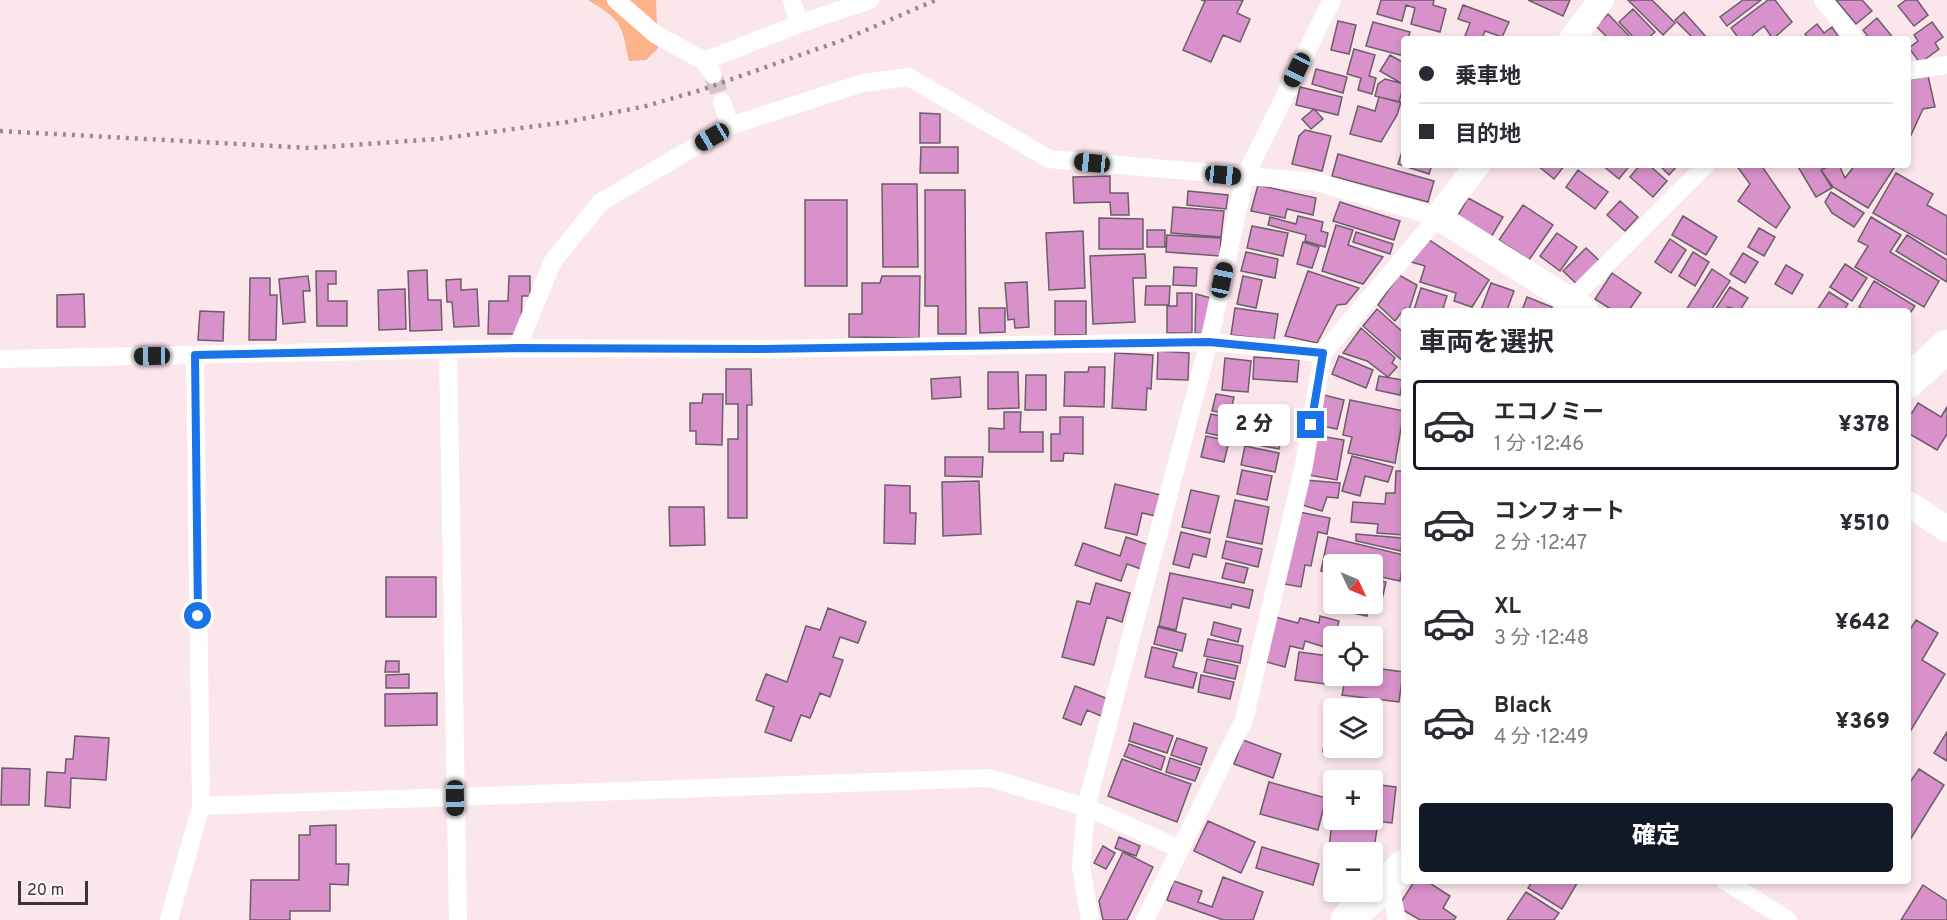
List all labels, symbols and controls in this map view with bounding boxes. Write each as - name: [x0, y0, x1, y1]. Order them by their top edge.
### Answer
- car: [1281, 50, 1313, 90]
- text: 乗車地: [1455, 64, 1521, 91]
- car: [692, 120, 732, 154]
- text: 目的地: [1455, 122, 1521, 149]
- car: [1073, 152, 1111, 174]
- car: [1204, 164, 1242, 186]
- car: [1209, 261, 1235, 299]
- text: 車両を選択: [1419, 327, 1554, 361]
- car: [134, 347, 170, 365]
- icon: car: [1422, 398, 1476, 452]
- text: エコノミー: [1494, 400, 1604, 427]
- callout: 2 分: [1218, 404, 1290, 446]
- route end: [1297, 411, 1324, 438]
- text: 2 分: [1235, 412, 1273, 438]
- text: ¥378: [1838, 412, 1890, 439]
- text: 1 分 · 12:46: [1494, 432, 1584, 458]
- icon: car: [1422, 497, 1476, 551]
- text: コンフォート: [1494, 499, 1625, 526]
- text: ¥510: [1839, 511, 1890, 538]
- text: 2 分 · 12:47: [1494, 531, 1587, 557]
- north arrow: [1323, 554, 1383, 614]
- map controls: [1323, 554, 1383, 902]
- text: XL: [1494, 594, 1521, 621]
- icon: car: [1422, 596, 1476, 650]
- route start: [184, 602, 211, 629]
- text: ¥642: [1835, 610, 1890, 637]
- button: locate: [1323, 626, 1383, 686]
- text: 3 分 · 12:48: [1494, 626, 1589, 652]
- text: Black: [1494, 693, 1552, 720]
- icon: car: [1422, 695, 1476, 749]
- button: layers: [1323, 698, 1383, 758]
- text: ¥369: [1836, 709, 1890, 736]
- text: 4 分 · 12:49: [1494, 725, 1589, 751]
- button: +: [1323, 770, 1383, 830]
- car: [446, 780, 464, 816]
- button: 確定: [1419, 803, 1893, 872]
- button: −: [1323, 842, 1383, 902]
- scale bar: [18, 878, 88, 906]
- text: 20 m: [27, 881, 64, 901]

